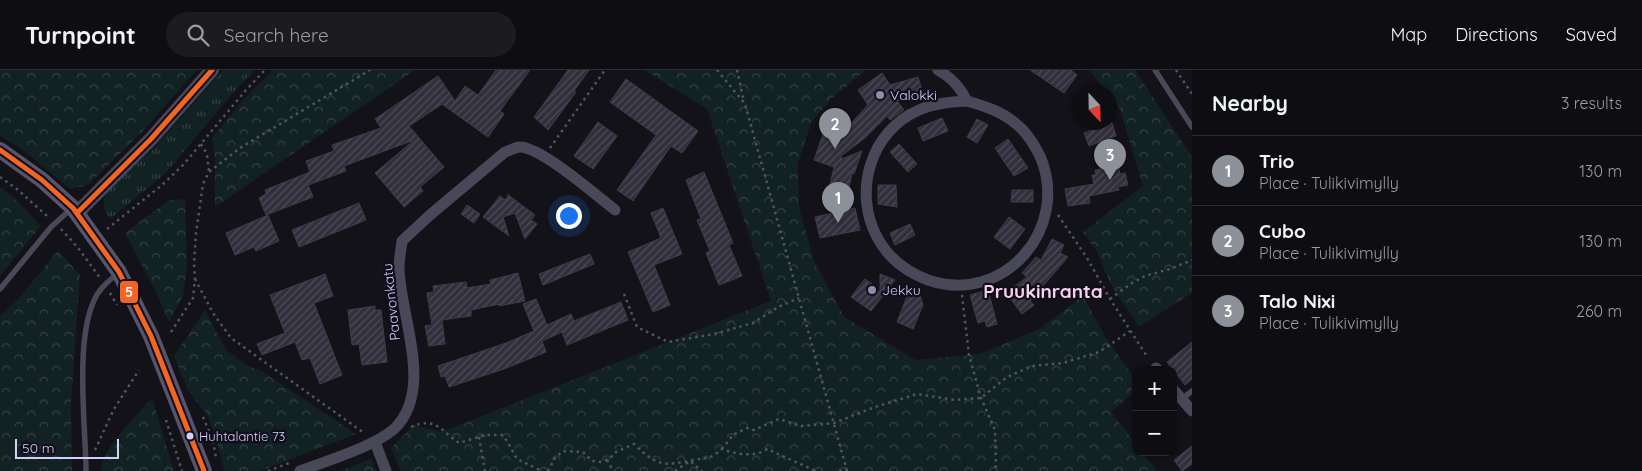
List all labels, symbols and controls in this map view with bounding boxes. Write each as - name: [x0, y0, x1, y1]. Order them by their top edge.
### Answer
- search box: [166, 12, 516, 57]
- text: Turnpoint: [25, 20, 136, 50]
- icon: search: [184, 21, 212, 49]
- text: Search here: [224, 23, 329, 47]
- text: Map: [1390, 23, 1427, 46]
- text: Directions: [1455, 23, 1538, 46]
- text: Saved: [1566, 23, 1617, 46]
- north arrow: [1072, 85, 1117, 130]
- place label: Valokki: [890, 86, 937, 104]
- marker: Valokki: [874, 89, 886, 101]
- text: Nearby: [1212, 90, 1288, 116]
- text: 3 results: [1561, 93, 1622, 113]
- pin: 2: [819, 108, 851, 149]
- pin: 3: [1094, 139, 1126, 180]
- text: Trio: [1259, 149, 1294, 173]
- text: 1: [1225, 161, 1231, 181]
- text: 130 m: [1579, 161, 1622, 181]
- text: Place · Tulikivimylly: [1259, 173, 1399, 193]
- pin: 1: [822, 182, 854, 223]
- your location: [556, 203, 582, 229]
- text: Cubo: [1259, 219, 1306, 243]
- text: 2: [1223, 231, 1233, 251]
- text: 130 m: [1579, 231, 1622, 251]
- text: Place · Tulikivimylly: [1259, 243, 1399, 263]
- street label: Paavonkatu: [378, 262, 404, 342]
- district label: Pruukinranta: [983, 279, 1103, 303]
- line badge: 5: [119, 280, 139, 304]
- place label: Jekku: [882, 281, 921, 299]
- text: 5: [125, 283, 133, 301]
- marker: Jekku: [866, 284, 878, 296]
- text: Talo Nixi: [1259, 289, 1335, 313]
- text: 3: [1224, 301, 1232, 321]
- text: 260 m: [1576, 301, 1622, 321]
- text: Place · Tulikivimylly: [1259, 313, 1399, 333]
- map controls: [1132, 366, 1177, 456]
- button: +: [1132, 366, 1177, 411]
- button: −: [1132, 411, 1177, 456]
- place label: Huhtalantie 73: [199, 428, 286, 444]
- marker: Huhtalantie 73: [185, 431, 195, 441]
- scale bar: [15, 436, 119, 459]
- text: 50 m: [22, 439, 55, 457]

